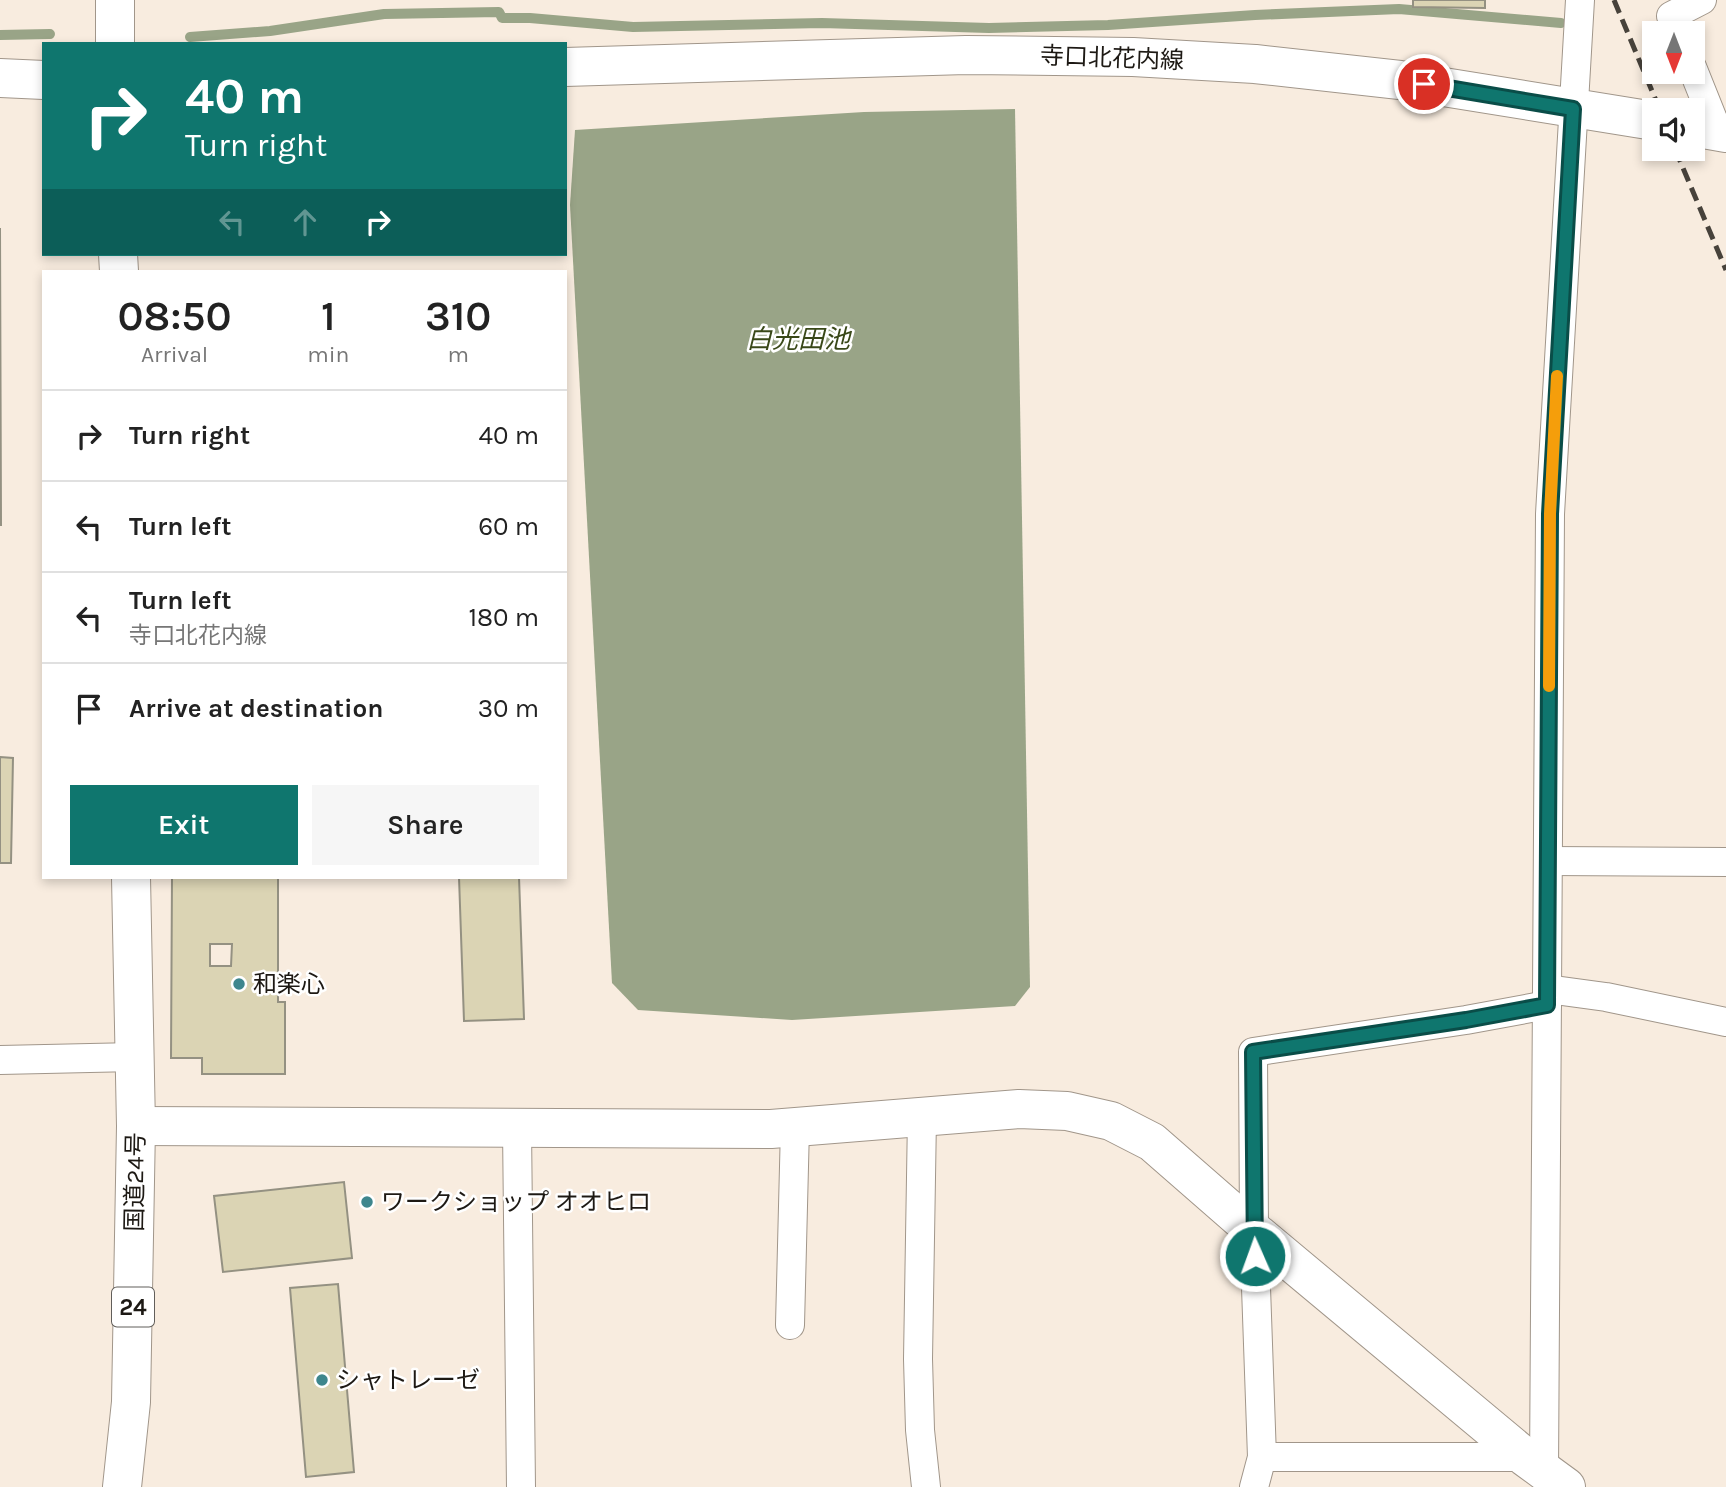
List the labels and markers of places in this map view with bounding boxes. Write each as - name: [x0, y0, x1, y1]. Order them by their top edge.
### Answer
- pin: [1394, 54, 1454, 114]
- place label: 和楽心: [253, 970, 325, 998]
- marker: 和楽心: [231, 976, 247, 992]
- place label: ワークショップ オオヒロ: [381, 1188, 651, 1216]
- marker: ワークショップ オオヒロ: [359, 1194, 375, 1210]
- place label: シャトレーゼ: [336, 1366, 480, 1394]
- marker: シャトレーゼ: [314, 1372, 330, 1388]

